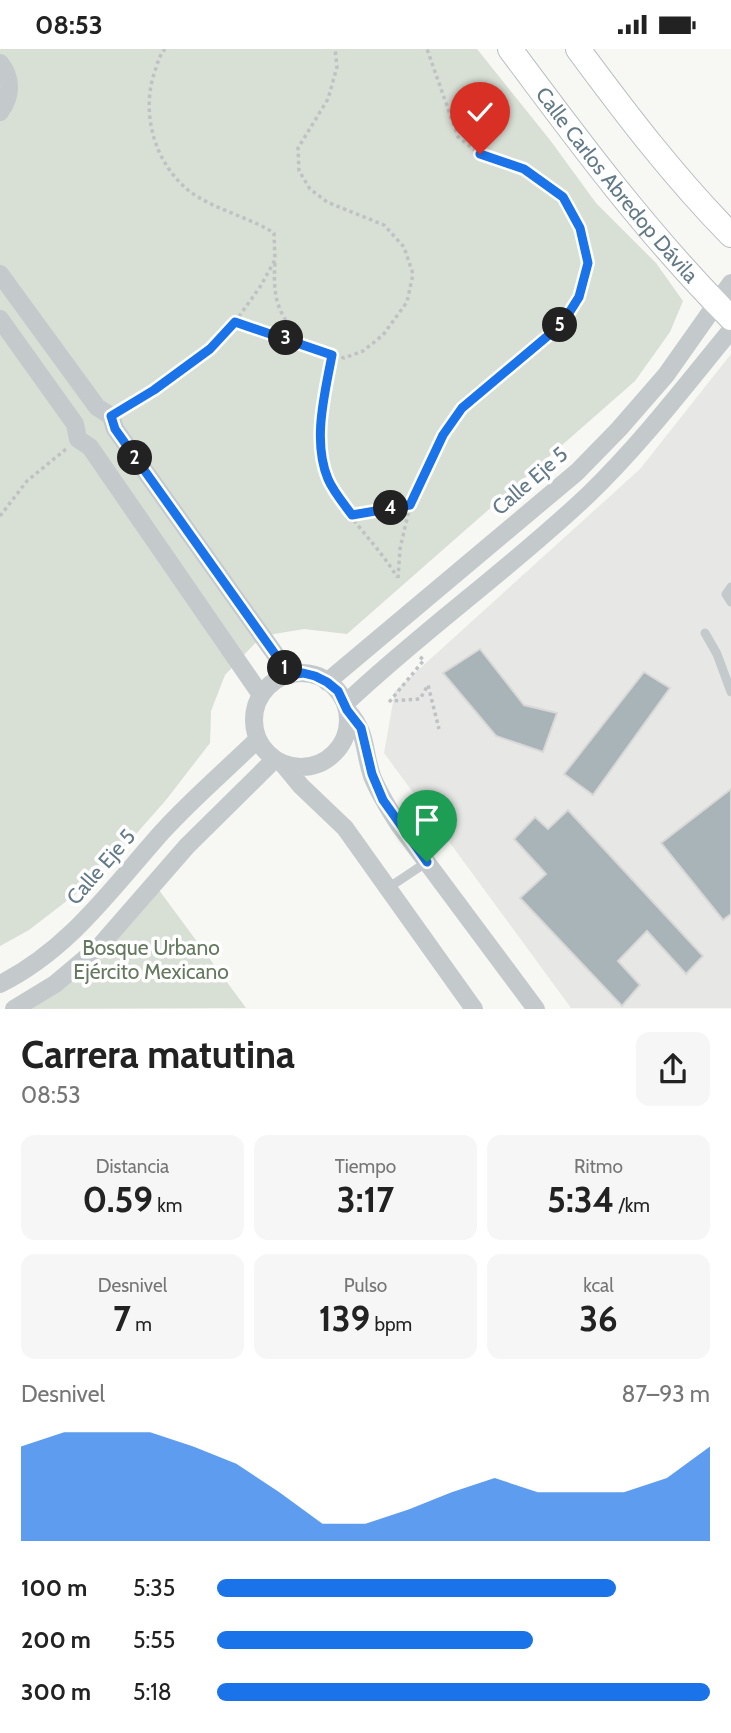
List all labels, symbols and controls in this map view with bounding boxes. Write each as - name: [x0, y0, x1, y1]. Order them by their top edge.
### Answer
- text: 08:53: [35, 9, 103, 41]
- pin: [450, 82, 510, 154]
- street label: Calle Carlos Abredop Dávila: [531, 82, 704, 287]
- icon: check: [461, 93, 499, 131]
- pin: 5: [542, 307, 578, 343]
- text: 5: [554, 313, 565, 336]
- pin: 3: [268, 321, 304, 355]
- text: 3: [280, 326, 291, 349]
- pin: 2: [118, 441, 152, 475]
- street label: Calle Eje 5: [487, 441, 573, 521]
- text: 2: [129, 446, 140, 469]
- pin: 4: [374, 491, 408, 525]
- text: 4: [385, 496, 396, 519]
- pin: 1: [268, 651, 302, 685]
- text: 1: [281, 656, 288, 679]
- pin: [397, 790, 457, 862]
- icon: arrive: [408, 801, 446, 839]
- street label: Calle Eje 5: [61, 824, 141, 910]
- park label: Bosque Urbano Ejército Mexicano: [73, 935, 229, 985]
- text: Carrera matutina: [21, 1031, 295, 1078]
- button: share: [636, 1032, 710, 1106]
- text: 08:53: [21, 1081, 81, 1109]
- text: Distancia: [96, 1155, 169, 1178]
- text: Tiempo: [335, 1155, 396, 1178]
- text: Ritmo: [574, 1155, 623, 1178]
- text: 0.59: [82, 1178, 153, 1221]
- text: 3:17: [337, 1178, 394, 1221]
- text: 5:34: [547, 1178, 614, 1221]
- text: km: [153, 1194, 183, 1217]
- text: /km: [614, 1194, 650, 1217]
- text: Desnivel: [98, 1274, 167, 1297]
- text: Pulso: [344, 1274, 387, 1297]
- text: kcal: [583, 1274, 614, 1297]
- text: 7: [113, 1297, 131, 1340]
- text: 139: [319, 1297, 370, 1340]
- text: 36: [579, 1297, 618, 1340]
- text: m: [131, 1313, 152, 1336]
- text: bpm: [370, 1313, 412, 1336]
- text: Desnivel: [21, 1380, 105, 1408]
- text: 87–93 m: [622, 1380, 710, 1408]
- text: 100 m: [21, 1574, 87, 1602]
- text: 5:35: [133, 1574, 175, 1602]
- text: 200 m: [21, 1626, 91, 1654]
- text: 5:55: [133, 1626, 175, 1654]
- text: 300 m: [21, 1678, 91, 1706]
- text: 5:18: [133, 1678, 172, 1706]

